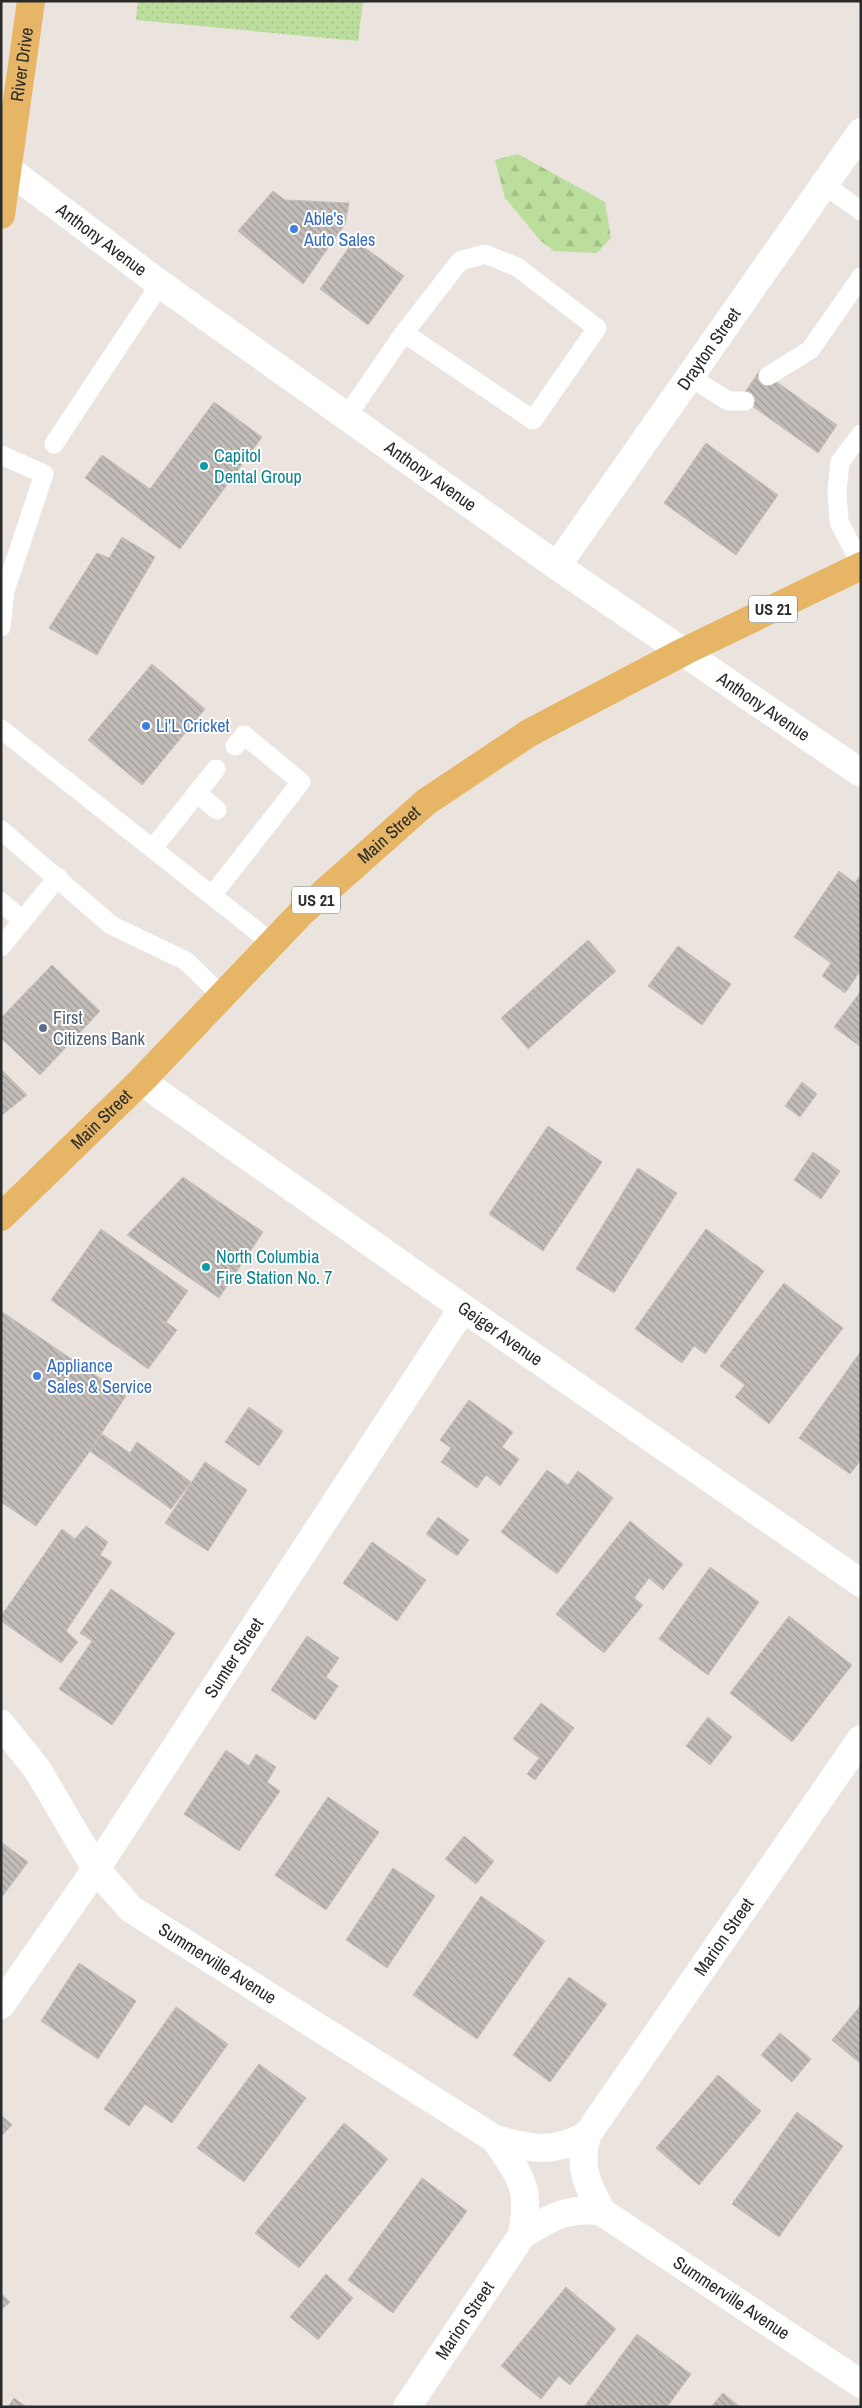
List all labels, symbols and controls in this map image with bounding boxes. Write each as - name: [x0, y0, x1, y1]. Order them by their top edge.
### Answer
- street label: River Drive: [4, 26, 39, 103]
- street label: Anthony Avenue: [51, 197, 152, 282]
- place label: Able's Auto Sales: [303, 206, 375, 252]
- marker: Able's Auto Sales: [288, 223, 300, 235]
- street label: Drayton Street: [671, 302, 746, 395]
- street label: Anthony Avenue: [379, 434, 482, 517]
- place label: Capitol Dental Group: [214, 443, 302, 489]
- marker: Capitol Dental Group: [198, 460, 210, 472]
- road number: US 21: [749, 596, 797, 622]
- street label: Anthony Avenue: [712, 665, 815, 747]
- place label: Li'L Cricket: [156, 713, 230, 738]
- marker: Li'L Cricket: [140, 720, 152, 732]
- street label: Main Street: [352, 800, 426, 869]
- road number: US 21: [292, 886, 340, 914]
- place label: First Citizens Bank: [53, 1005, 146, 1051]
- marker: First Citizens Bank: [37, 1022, 49, 1034]
- street label: Main Street: [65, 1084, 137, 1155]
- place label: North Columbia Fire Station No. 7: [216, 1244, 333, 1290]
- marker: North Columbia Fire Station No. 7: [200, 1261, 212, 1273]
- street label: Geiger Avenue: [453, 1295, 548, 1371]
- place label: Appliance Sales & Service: [46, 1353, 152, 1399]
- marker: Appliance Sales & Service: [31, 1370, 43, 1382]
- street label: Sumter Street: [198, 1613, 269, 1703]
- street label: Marion Street: [688, 1893, 759, 1981]
- street label: Summerville Avenue: [154, 1916, 281, 2010]
- street label: Summerville Avenue: [668, 2250, 795, 2345]
- street label: Marion Street: [429, 2276, 500, 2364]

